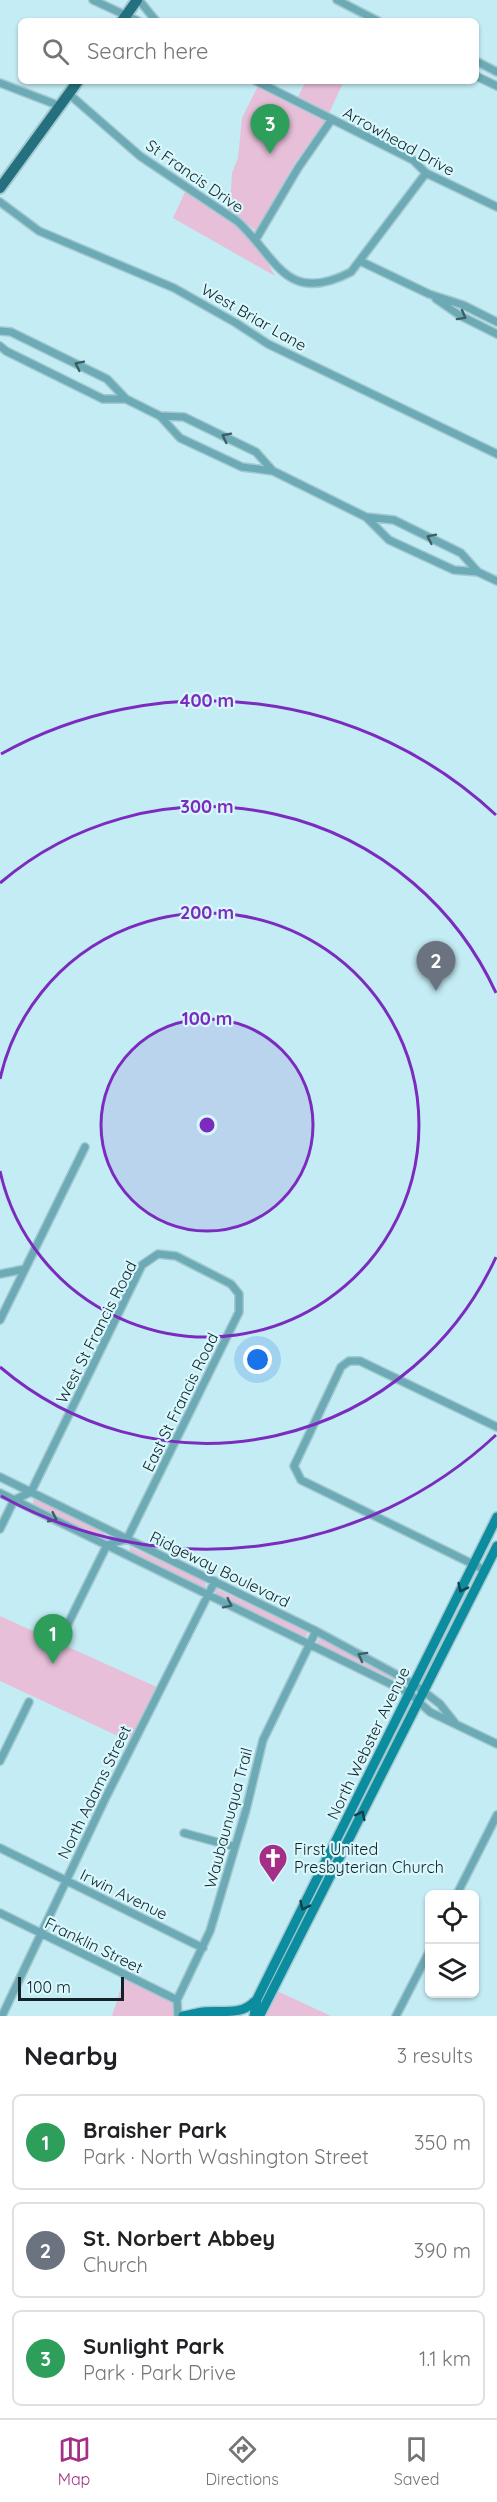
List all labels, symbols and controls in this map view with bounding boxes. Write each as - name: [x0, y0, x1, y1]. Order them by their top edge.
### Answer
- search box: [18, 18, 479, 84]
- icon: search: [39, 35, 72, 68]
- text: Search here: [87, 37, 208, 65]
- street label: Arrowhead Drive: [340, 102, 458, 180]
- pin: 3: [250, 104, 290, 154]
- street label: St Francis Drive: [142, 135, 248, 217]
- street label: West Briar Lane: [198, 279, 310, 355]
- one-way arrow: [455, 309, 466, 320]
- one-way arrow: [75, 361, 86, 373]
- one-way arrow: [221, 433, 232, 445]
- one-way arrow: [427, 534, 438, 546]
- text: 400 m: [180, 689, 234, 712]
- text: 300 m: [180, 795, 234, 818]
- text: 200 m: [180, 901, 234, 924]
- pin: 2: [416, 942, 456, 991]
- text: 100 m: [182, 1007, 232, 1030]
- centre of rings: [197, 1115, 217, 1135]
- street label: West St Francis Road: [51, 1257, 141, 1407]
- street label: East St Francis Road: [138, 1329, 222, 1475]
- your location: [243, 1345, 272, 1374]
- one-way arrow: [46, 1511, 57, 1523]
- street label: Ridgeway Boulevard: [147, 1526, 293, 1612]
- one-way arrow: [457, 1582, 469, 1593]
- one-way arrow: [221, 1597, 232, 1609]
- pin: 1: [34, 1614, 72, 1664]
- one-way arrow: [358, 1652, 369, 1663]
- street label: North Webster Avenue: [322, 1663, 414, 1823]
- street label: North Adams Street: [53, 1722, 135, 1862]
- street label: Waubaunuqua Trail: [200, 1745, 256, 1891]
- one-way arrow: [354, 1811, 366, 1822]
- place label: First United Presbyterian Church: [294, 1839, 444, 1877]
- church icon: First United Presbyterian Church: [257, 1842, 289, 1884]
- street label: Irwin Avenue: [77, 1864, 171, 1924]
- map controls: [425, 1890, 479, 1998]
- button: locate: [425, 1890, 479, 1944]
- one-way arrow: [299, 1899, 311, 1910]
- street label: Franklin Street: [42, 1913, 146, 1977]
- button: layers: [425, 1944, 479, 1998]
- scale bar: [18, 1974, 124, 2002]
- text: 100 m: [27, 1977, 71, 1997]
- text: Nearby: [24, 2039, 118, 2072]
- text: 3 results: [397, 2043, 473, 2068]
- text: Braisher Park: [83, 2116, 227, 2144]
- text: 1: [42, 2130, 49, 2155]
- text: 350 m: [414, 2130, 471, 2155]
- text: Park · North Washington Street: [83, 2144, 369, 2169]
- text: St. Norbert Abbey: [83, 2224, 275, 2252]
- text: 2: [40, 2238, 51, 2263]
- text: 390 m: [414, 2238, 471, 2263]
- text: Church: [83, 2252, 148, 2277]
- text: Sunlight Park: [83, 2332, 224, 2360]
- text: 3: [40, 2346, 51, 2371]
- text: 1.1 km: [419, 2346, 471, 2371]
- text: Park · Park Drive: [83, 2360, 236, 2385]
- tab: Map: [58, 2433, 91, 2489]
- tab: Directions: [206, 2433, 279, 2489]
- tab: Saved: [394, 2433, 439, 2489]

